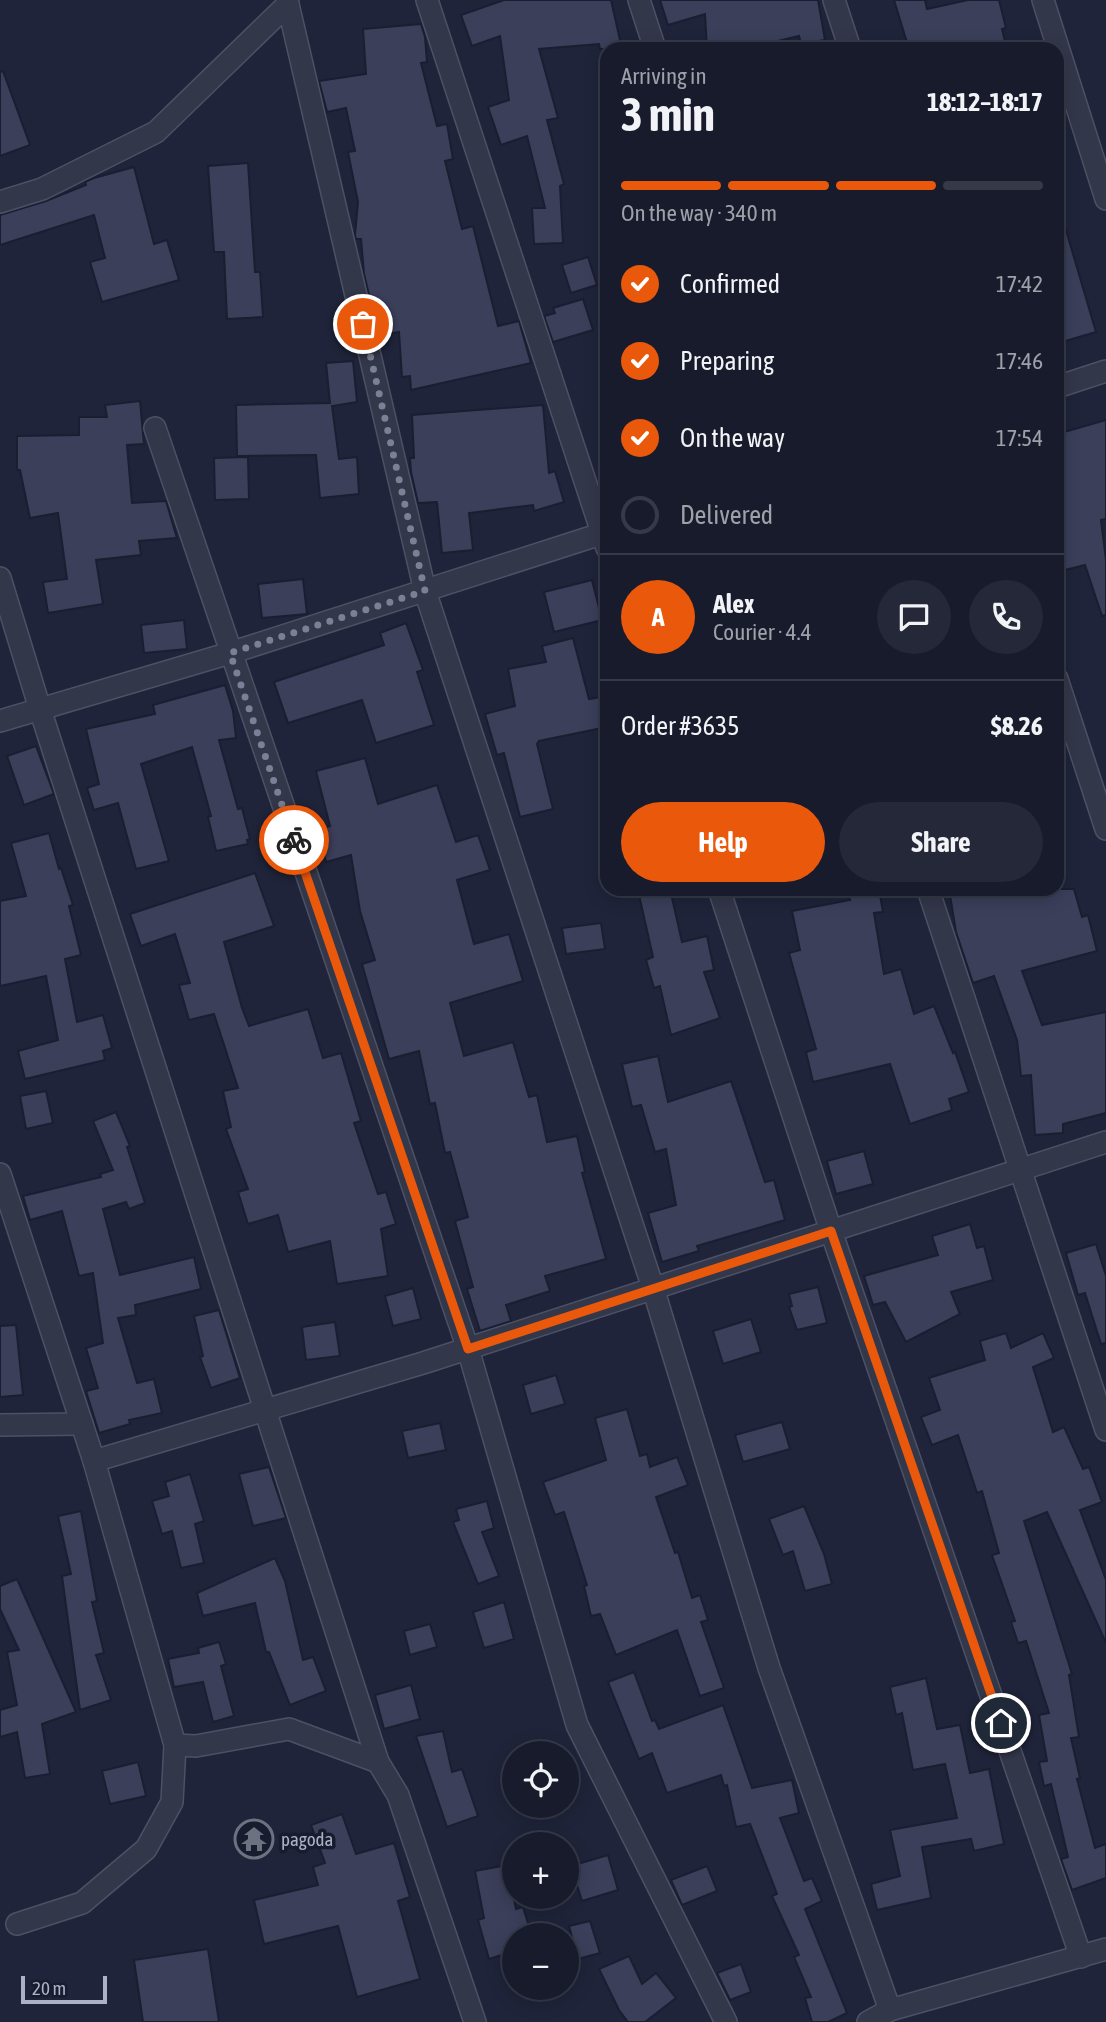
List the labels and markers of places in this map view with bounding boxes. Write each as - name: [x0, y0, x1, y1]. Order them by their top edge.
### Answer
- pin: [333, 294, 393, 354]
- pin: [971, 1693, 1031, 1753]
- temple icon: pagoda: [233, 1818, 275, 1860]
- place label: pagoda: [281, 1828, 333, 1850]

